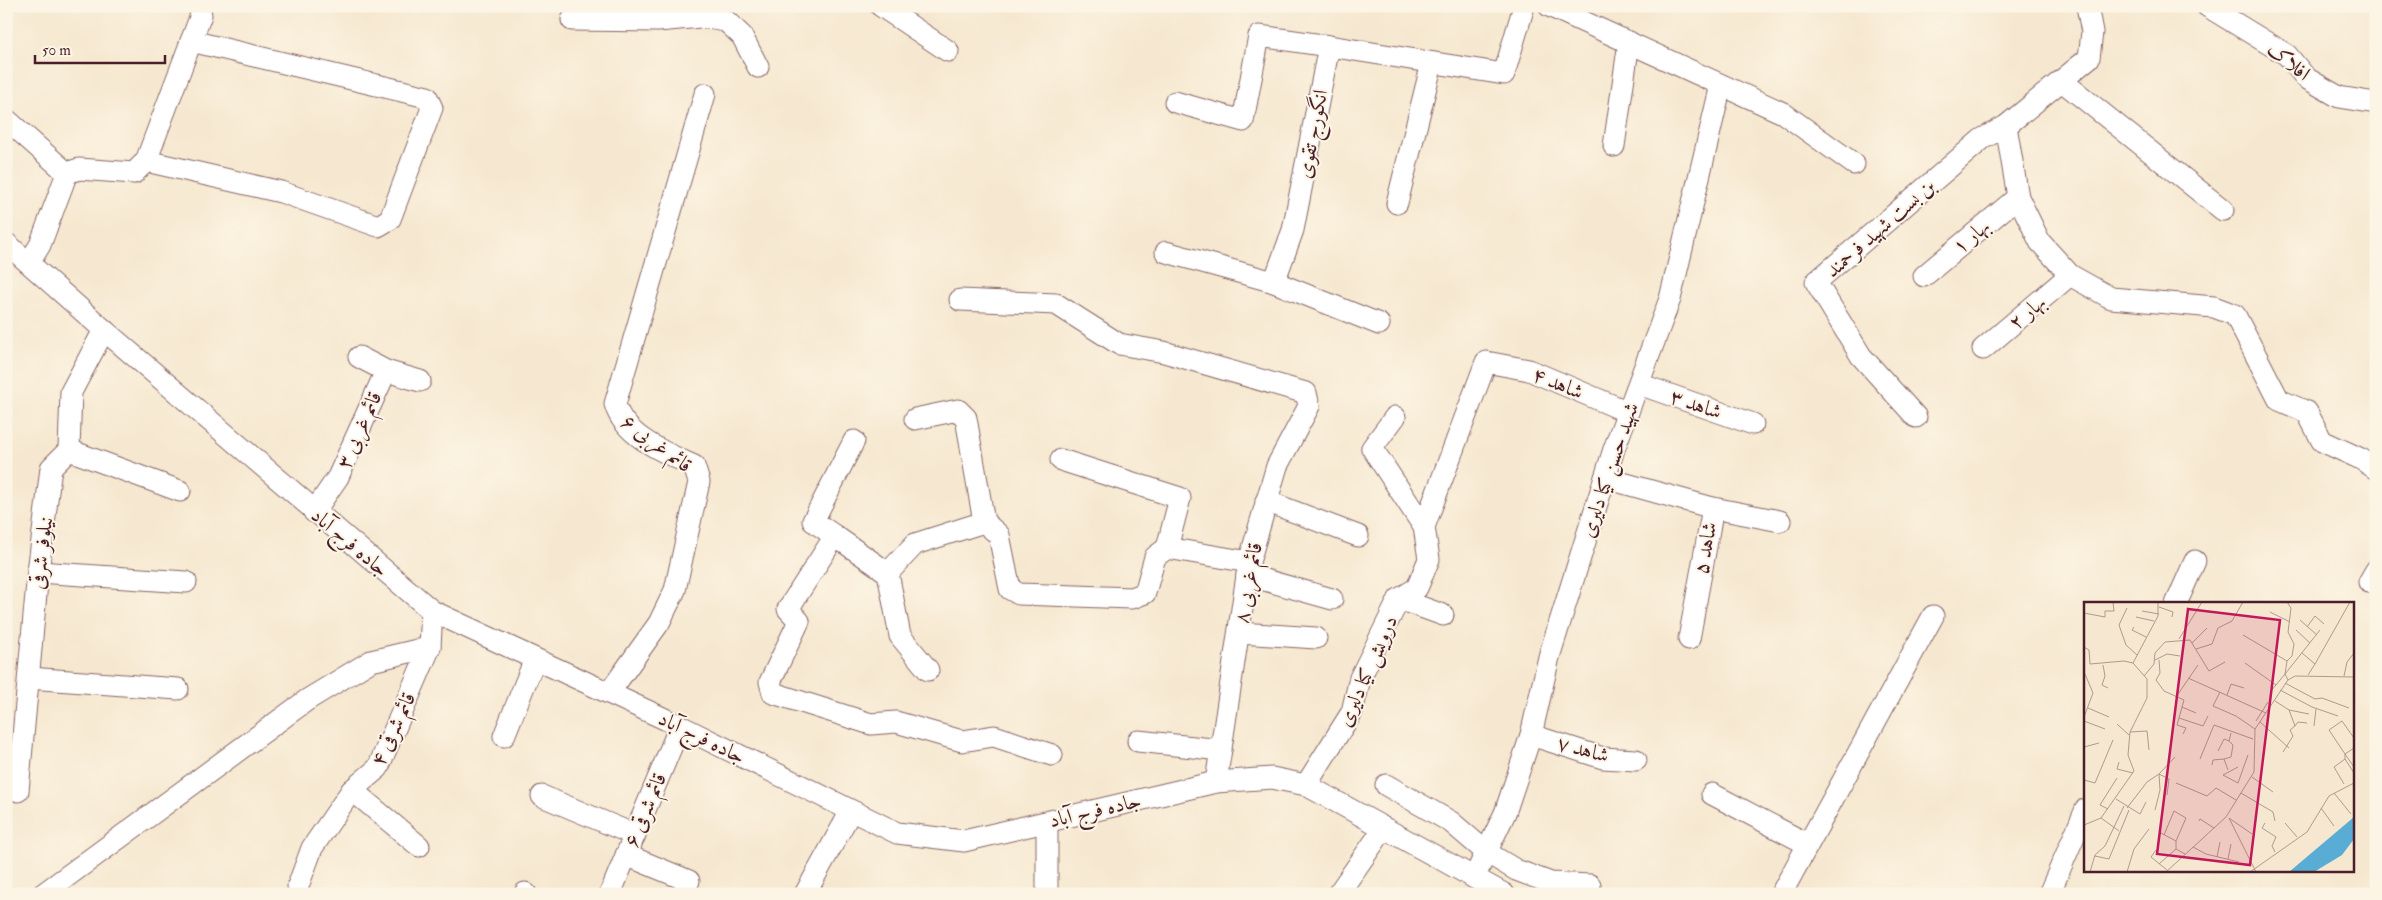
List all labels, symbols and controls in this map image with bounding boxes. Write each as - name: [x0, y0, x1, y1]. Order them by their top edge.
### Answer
- scale bar: [35, 32, 165, 64]
- street label: افلاک: [2262, 36, 2316, 87]
- text: 50 m: [42, 41, 71, 60]
- street label: انگورج تقوی: [1291, 87, 1339, 182]
- street label: بن بست شهید فرحمند: [1819, 173, 1941, 284]
- street label: بهار ۱: [1947, 213, 1996, 260]
- street label: بهار ۲: [2003, 289, 2052, 336]
- street label: شاهد ۴: [1528, 361, 1587, 406]
- street label: شاهد ۳: [1666, 383, 1725, 426]
- street label: قائم غربی ۳: [330, 387, 392, 475]
- street label: شهید حسن کیا دلیری: [1574, 399, 1645, 541]
- street label: قائم غربی ۶: [613, 408, 697, 482]
- street label: جاده فرج آباد: [302, 502, 394, 587]
- street label: نیلوفر شرقی: [24, 515, 59, 591]
- street label: شاهد ۵: [1688, 520, 1723, 576]
- street label: قائم غربی ۸: [1228, 540, 1273, 626]
- inset map: [2084, 602, 2354, 872]
- street label: درویش کیا دلیری: [1331, 611, 1404, 731]
- street label: قائم شرقی ۴: [365, 688, 426, 772]
- street label: جاده فرج آباد: [652, 705, 750, 775]
- street label: شاهد ۷: [1554, 730, 1612, 769]
- street label: قائم شرقی ۶: [618, 769, 677, 853]
- street label: جاده فرج آباد: [1046, 787, 1145, 839]

